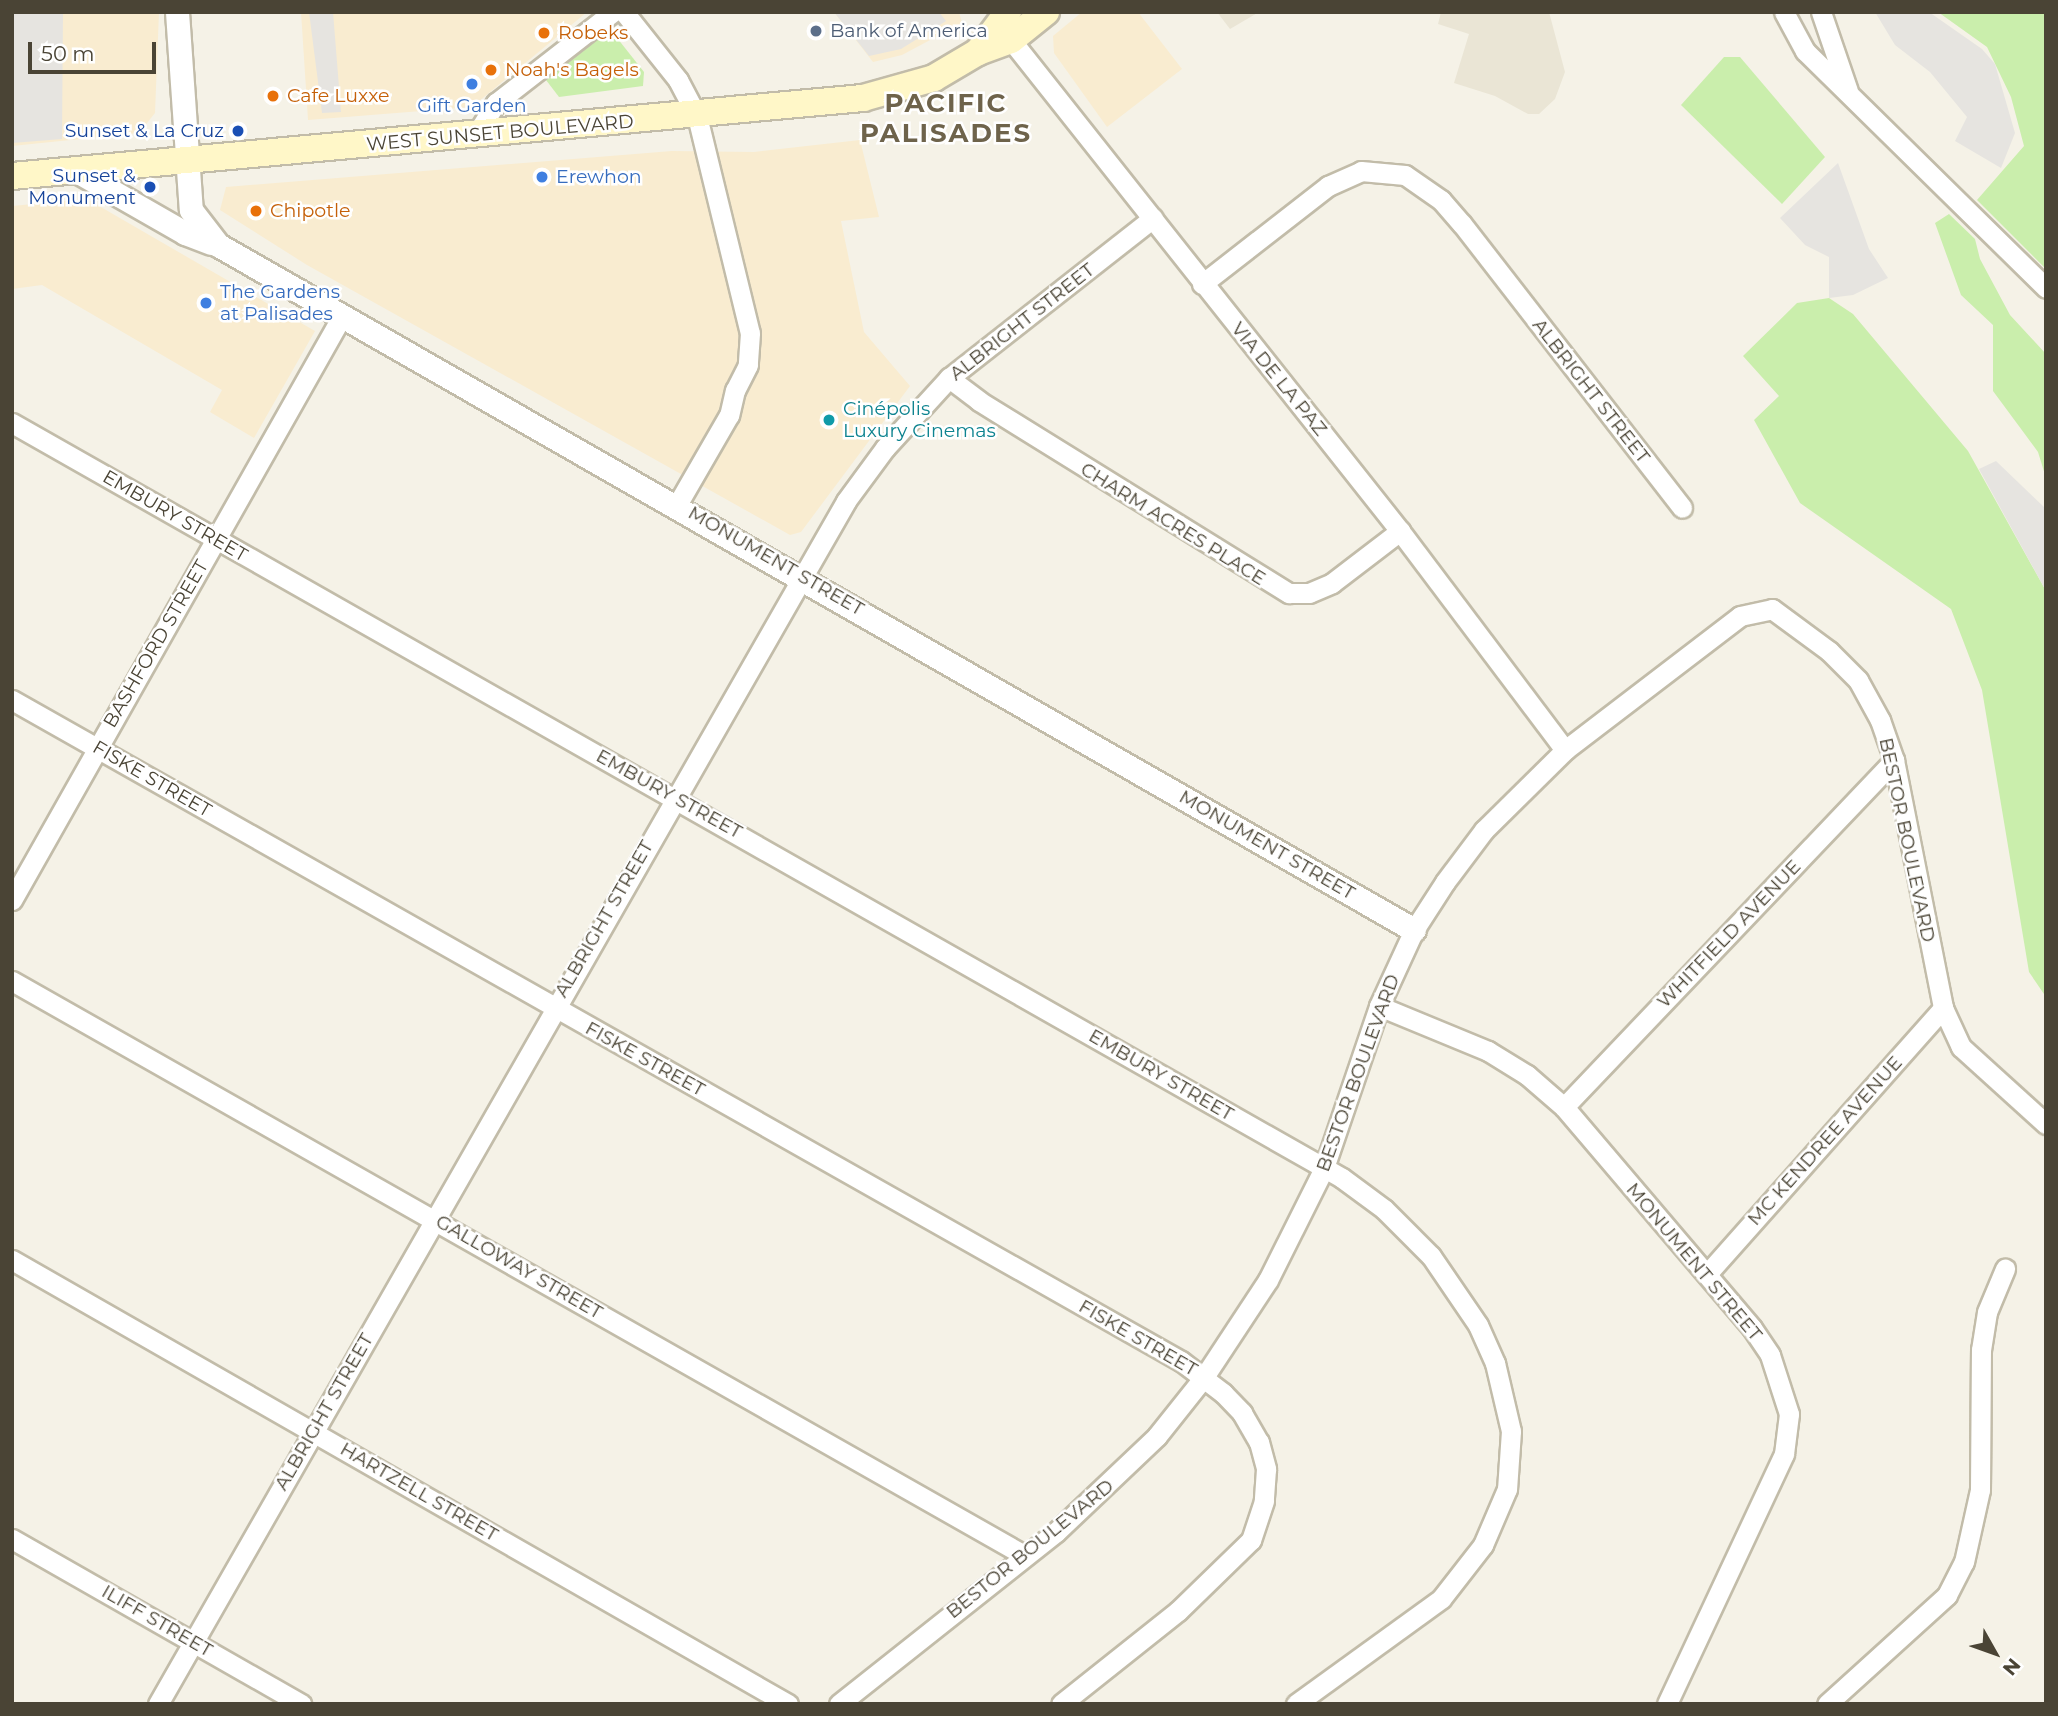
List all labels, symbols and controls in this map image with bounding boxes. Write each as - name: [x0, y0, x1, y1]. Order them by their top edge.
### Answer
- place label: Bank of America: [830, 20, 988, 42]
- place label: Robeks: [558, 22, 628, 44]
- marker: Bank of America: [808, 23, 824, 39]
- marker: Robeks: [536, 25, 552, 41]
- scale bar: [32, 28, 159, 72]
- text: 50 m: [41, 41, 95, 66]
- place label: Noah's Bagels: [505, 59, 639, 81]
- marker: Noah's Bagels: [483, 62, 499, 78]
- marker: Gift Garden: [464, 76, 480, 92]
- place label: Cafe Luxxe: [287, 85, 390, 107]
- marker: Cafe Luxxe: [265, 88, 281, 104]
- district label: PACIFIC PALISADES: [861, 88, 1031, 150]
- place label: Gift Garden: [417, 95, 527, 117]
- street label: WEST SUNSET BOULEVARD: [366, 110, 634, 156]
- place label: Sunset & La Cruz: [65, 120, 224, 142]
- marker: Sunset & La Cruz: [230, 123, 246, 139]
- place label: Sunset & Monument: [28, 165, 136, 209]
- place label: Erewhon: [556, 166, 642, 188]
- marker: Erewhon: [534, 169, 550, 185]
- marker: Sunset & Monument: [142, 179, 158, 195]
- place label: Chipotle: [270, 200, 351, 222]
- marker: Chipotle: [248, 203, 264, 219]
- street label: ALBRIGHT STREET: [945, 259, 1099, 385]
- place label: The Gardens at Palisades: [220, 281, 340, 325]
- marker: The Gardens at Palisades: [198, 295, 214, 311]
- street label: ALBRIGHT STREET: [1528, 314, 1654, 468]
- street label: VIA DE LA PAZ: [1226, 318, 1332, 440]
- place label: Cinépolis Luxury Cinemas: [843, 398, 996, 442]
- marker: Cinépolis Luxury Cinemas: [821, 412, 837, 428]
- street label: CHARM ACRES PLACE: [1076, 458, 1270, 590]
- street label: EMBURY STREET: [99, 465, 251, 567]
- street label: MONUMENT STREET: [684, 501, 868, 621]
- street label: BASHFORD STREET: [99, 556, 213, 732]
- street label: FISKE STREET: [89, 736, 215, 822]
- street label: BESTOR BOULEVARD: [1874, 736, 1940, 944]
- street label: EMBURY STREET: [592, 744, 746, 844]
- street label: MONUMENT STREET: [1175, 785, 1359, 905]
- street label: ALBRIGHT STREET: [550, 837, 658, 1001]
- street label: WHITFIELD AVENUE: [1652, 855, 1806, 1013]
- street label: BESTOR BOULEVARD: [1312, 971, 1404, 1175]
- street label: FISKE STREET: [581, 1017, 709, 1101]
- street label: EMBURY STREET: [1085, 1024, 1237, 1126]
- street label: MC KENDREE AVENUE: [1743, 1052, 1907, 1230]
- street label: MONUMENT STREET: [1621, 1178, 1767, 1346]
- street label: GALLOWAY STREET: [432, 1210, 606, 1324]
- street label: FISKE STREET: [1075, 1295, 1201, 1381]
- street label: ALBRIGHT STREET: [270, 1330, 378, 1494]
- street label: HARTZELL STREET: [336, 1438, 502, 1546]
- street label: BESTOR BOULEVARD: [942, 1475, 1118, 1623]
- street label: ILIFF STREET: [98, 1580, 216, 1662]
- north arrow: [1960, 1618, 2030, 1688]
- text: N: [1998, 1654, 2025, 1680]

